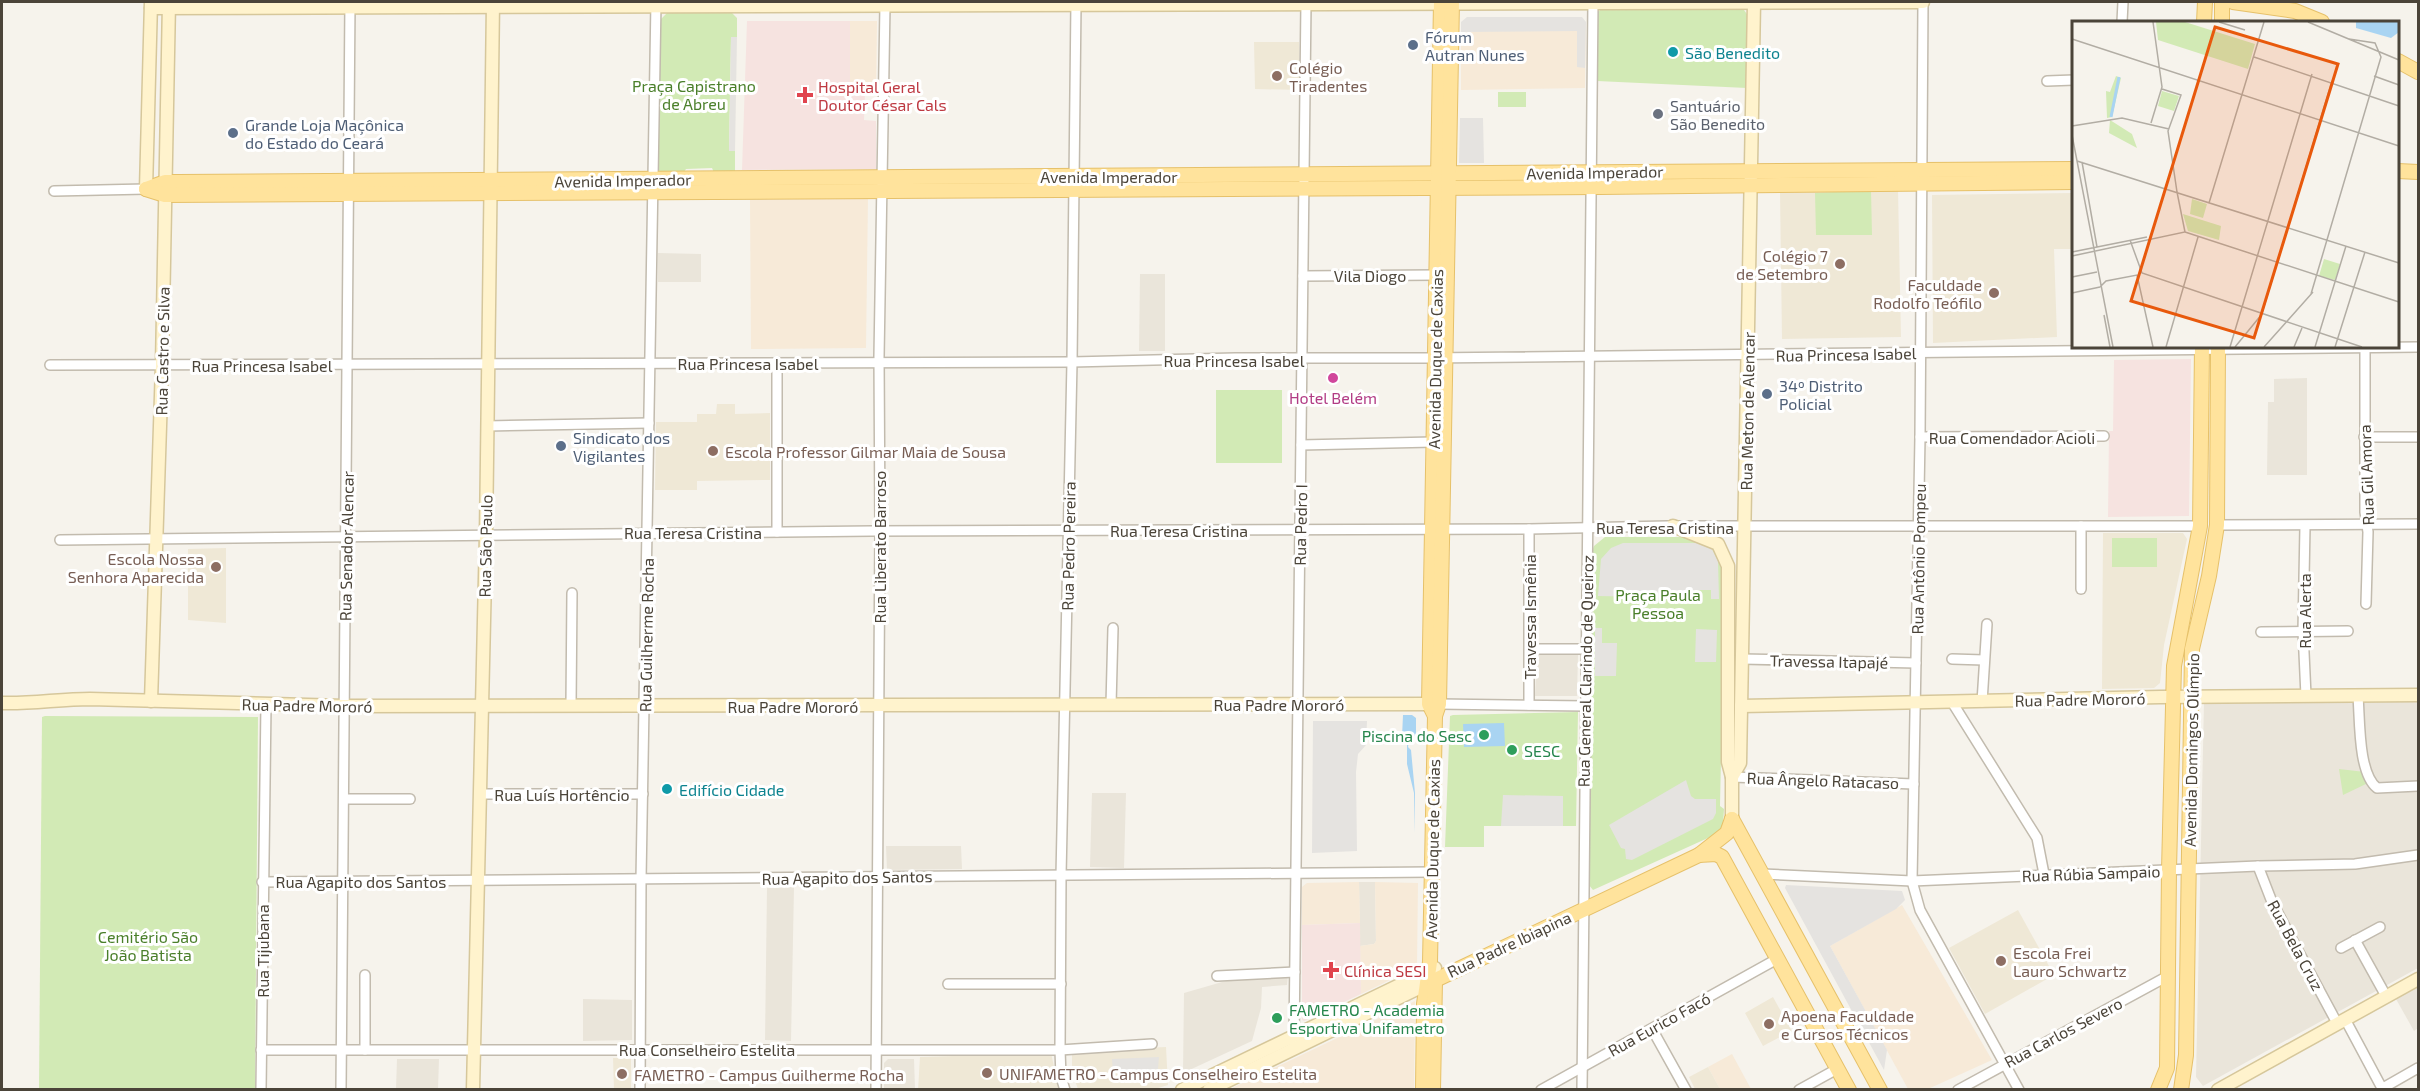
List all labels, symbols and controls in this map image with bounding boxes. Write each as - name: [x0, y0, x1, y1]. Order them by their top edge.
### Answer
- inset map: [2072, 21, 2399, 348]
- place label: Fórum Autran Nunes: [1425, 27, 1525, 64]
- marker: Fórum Autran Nunes: [1406, 38, 1420, 52]
- place label: São Benedito: [1685, 43, 1780, 62]
- marker: São Benedito: [1666, 45, 1680, 59]
- place label: Colégio Tiradentes: [1289, 58, 1367, 95]
- marker: Colégio Tiradentes: [1270, 69, 1284, 83]
- park label: Praça Capistrano de Abreu: [632, 76, 756, 113]
- place label: Hospital Geral Doutor César Cals: [818, 77, 947, 114]
- marker: Hospital Geral Doutor César Cals: [796, 86, 814, 104]
- place label: Santuário São Benedito: [1670, 96, 1765, 133]
- marker: Santuário São Benedito: [1651, 107, 1665, 121]
- place label: Grande Loja Maçônica do Estado do Ceará: [245, 115, 404, 152]
- marker: Grande Loja Maçônica do Estado do Ceará: [226, 126, 240, 140]
- street label: Avenida Imperador: [1526, 161, 1664, 183]
- street label: Avenida Imperador: [1040, 167, 1178, 186]
- street label: Avenida Imperador: [554, 169, 692, 191]
- place label: Colégio 7 de Setembro: [1736, 246, 1828, 283]
- marker: Colégio 7 de Setembro: [1833, 257, 1847, 271]
- street label: Vila Diogo: [1334, 266, 1406, 285]
- street label: Avenida Duque de Caxias: [1424, 269, 1446, 449]
- place label: Faculdade Rodolfo Teófilo: [1873, 275, 1982, 312]
- street label: Rua Castro e Silva: [151, 286, 173, 416]
- marker: Faculdade Rodolfo Teófilo: [1987, 286, 2001, 300]
- street label: Rua Meton de Alencar: [1736, 331, 1758, 490]
- street label: Rua Princesa Isabel: [1775, 343, 1917, 365]
- street label: Rua Princesa Isabel: [1164, 351, 1305, 370]
- street label: Rua Princesa Isabel: [678, 354, 819, 373]
- street label: Rua Princesa Isabel: [192, 356, 333, 375]
- marker: Hotel Belém: [1326, 371, 1340, 385]
- place label: 34º Distrito Policial: [1779, 376, 1863, 413]
- marker: 34º Distrito Policial: [1760, 387, 1774, 401]
- place label: Hotel Belém: [1289, 388, 1377, 407]
- street label: Rua Gil Amora: [2355, 424, 2377, 526]
- place label: Sindicato dos Vigilantes: [573, 428, 670, 465]
- street label: Rua Comendador Acioli: [1929, 428, 2095, 447]
- marker: Sindicato dos Vigilantes: [554, 439, 568, 453]
- place label: Escola Professor Gilmar Maia de Sousa: [725, 442, 1006, 461]
- marker: Escola Professor Gilmar Maia de Sousa: [706, 444, 720, 458]
- street label: Rua Senador Alencar: [335, 470, 357, 621]
- street label: Rua Liberato Barroso: [870, 471, 889, 623]
- street label: Rua Pedro Pereira: [1057, 481, 1079, 611]
- street label: Rua Antônio Pompeu: [1907, 483, 1929, 635]
- street label: Rua Pedro I: [1290, 484, 1310, 566]
- street label: Rua São Paulo: [475, 494, 495, 598]
- street label: Rua Teresa Cristina: [1596, 518, 1734, 537]
- street label: Rua Teresa Cristina: [1110, 521, 1248, 540]
- street label: Rua Teresa Cristina: [624, 523, 762, 542]
- place label: Escola Nossa Senhora Aparecida: [68, 549, 204, 586]
- street label: Travessa Ismênia: [1520, 554, 1539, 680]
- street label: Rua General Clarindo de Queiroz: [1573, 555, 1598, 787]
- street label: Rua Guilherme Rocha: [635, 558, 657, 712]
- marker: Escola Nossa Senhora Aparecida: [209, 560, 223, 574]
- street label: Rua Alerta: [2295, 573, 2314, 649]
- park label: Praça Paula Pessoa: [1615, 585, 1701, 622]
- street label: Travessa Itapajé: [1770, 650, 1888, 673]
- street label: Avenida Domingos Olímpio: [2180, 653, 2202, 847]
- street label: Rua Padre Mororó: [2014, 688, 2146, 710]
- street label: Rua Padre Mororó: [241, 694, 373, 716]
- street label: Rua Padre Mororó: [1214, 695, 1344, 714]
- street label: Rua Padre Mororó: [728, 697, 858, 716]
- place label: Piscina do Sesc: [1362, 726, 1472, 745]
- marker: Piscina do Sesc: [1477, 728, 1491, 742]
- place label: SESC: [1524, 741, 1560, 760]
- marker: SESC: [1505, 743, 1519, 757]
- street label: Avenida Duque de Caxias: [1421, 759, 1443, 939]
- street label: Rua Ângelo Ratacaso: [1746, 768, 1900, 792]
- place label: Edifício Cidade: [679, 780, 784, 799]
- marker: Edifício Cidade: [660, 782, 674, 796]
- street label: Rua Luís Hortêncio: [494, 785, 630, 804]
- street label: Rua Rúbia Sampaio: [2021, 861, 2161, 885]
- street label: Rua Agapito dos Santos: [761, 866, 933, 888]
- street label: Rua Agapito dos Santos: [276, 872, 446, 891]
- street label: Rua Bela Cruz: [2264, 896, 2328, 994]
- street label: Rua Tijubana: [253, 904, 273, 998]
- street label: Rua Padre Ibiapina: [1444, 907, 1574, 981]
- park label: Cemitério São João Batista: [98, 927, 198, 964]
- place label: Escola Frei Lauro Schwartz: [2013, 943, 2127, 980]
- marker: Escola Frei Lauro Schwartz: [1994, 954, 2008, 968]
- marker: Clínica SESI: [1322, 961, 1340, 979]
- place label: Clínica SESI: [1344, 961, 1426, 980]
- street label: Rua Eurico Facó: [1605, 988, 1713, 1060]
- street label: Rua Carlos Severo: [2001, 993, 2125, 1071]
- place label: FAMETRO - Academia Esportiva Unifametro: [1289, 1000, 1445, 1037]
- place label: Apoena Faculdade e Cursos Técnicos: [1781, 1006, 1914, 1043]
- marker: FAMETRO - Academia Esportiva Unifametro: [1270, 1011, 1284, 1025]
- marker: Apoena Faculdade e Cursos Técnicos: [1762, 1017, 1776, 1031]
- street label: Rua Conselheiro Estelita: [619, 1040, 795, 1059]
- place label: UNIFAMETRO - Campus Conselheiro Estelita: [999, 1064, 1317, 1083]
- place label: FAMETRO - Campus Guilherme Rocha: [634, 1065, 904, 1084]
- marker: UNIFAMETRO - Campus Conselheiro Estelita: [980, 1066, 994, 1080]
- marker: FAMETRO - Campus Guilherme Rocha: [615, 1067, 629, 1081]

